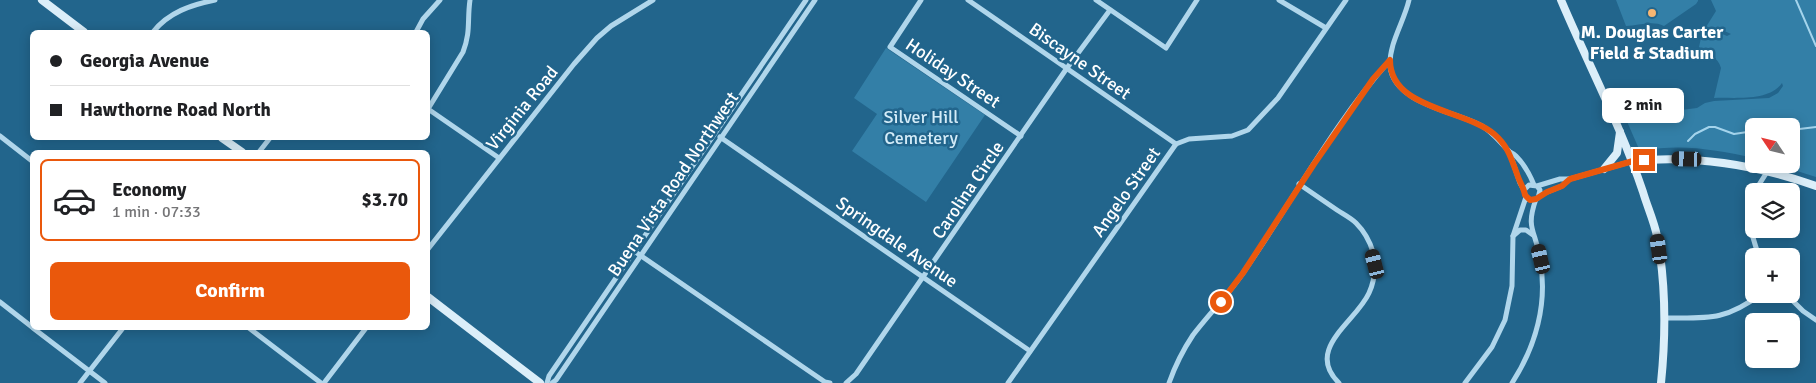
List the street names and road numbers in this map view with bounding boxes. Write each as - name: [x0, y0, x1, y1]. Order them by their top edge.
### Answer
- street label: Biscayne Street: [1025, 18, 1135, 104]
- street label: Holiday Street: [902, 33, 1004, 113]
- street label: Virginia Road: [481, 61, 563, 155]
- street label: Buena Vista Road Northwest: [603, 88, 743, 280]
- street label: Carolina Circle: [927, 137, 1009, 243]
- street label: Angelo Street: [1087, 143, 1165, 241]
- street label: Springdale Avenue: [832, 192, 962, 292]

